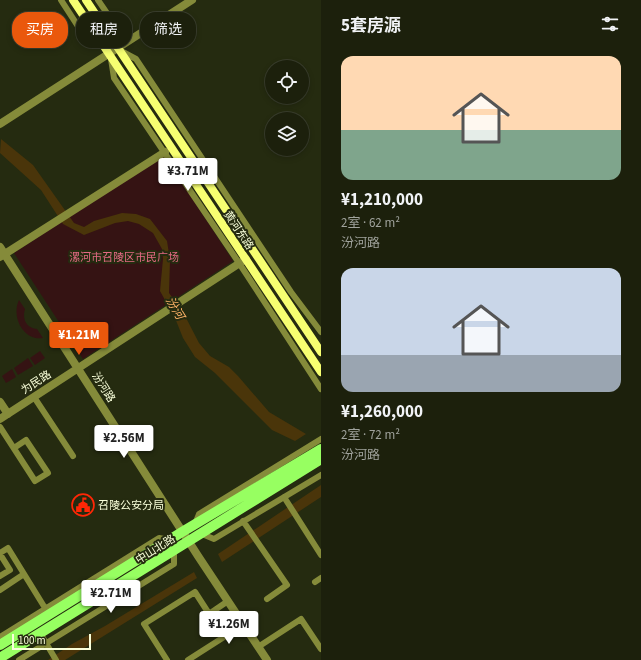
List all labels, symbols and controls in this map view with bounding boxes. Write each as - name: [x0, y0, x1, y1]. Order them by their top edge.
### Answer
- chip: 买房: [12, 12, 68, 48]
- chip: 租房: [76, 12, 132, 48]
- chip: 筛选: [140, 12, 196, 48]
- icon: filters: [599, 13, 621, 35]
- text: 5套房源: [341, 14, 401, 38]
- map controls: [265, 60, 309, 156]
- button: locate: [265, 60, 309, 104]
- icon: home: [445, 82, 517, 154]
- button: layers: [265, 112, 309, 156]
- pin: ¥3.71M: [155, 158, 221, 192]
- text: ¥3.71M: [167, 162, 209, 180]
- text: ¥1,210,000: [341, 188, 423, 212]
- street label: 黄河东路: [220, 208, 257, 253]
- text: 2室 · 62 m²: [341, 214, 400, 232]
- text: 汾河路: [341, 234, 380, 252]
- park label: 漯河市召陵区市民广场: [69, 250, 179, 265]
- water label: 汾河: [161, 294, 189, 325]
- icon: home: [445, 294, 517, 366]
- pin: ¥1.21M: [46, 322, 112, 356]
- text: ¥1.21M: [58, 326, 100, 344]
- street label: 为民路: [18, 367, 54, 398]
- street label: 汾河路: [88, 369, 119, 405]
- text: ¥1,260,000: [341, 400, 423, 424]
- pin: ¥2.56M: [91, 425, 157, 459]
- text: 2室 · 72 m²: [341, 426, 400, 444]
- text: ¥2.56M: [103, 429, 145, 447]
- text: 汾河路: [341, 446, 380, 464]
- public building icon: 召陵公安分局: [70, 492, 96, 518]
- place label: 召陵公安分局: [98, 498, 164, 513]
- street label: 中山北路: [133, 531, 178, 567]
- pin: ¥2.71M: [78, 580, 144, 614]
- text: ¥2.71M: [90, 584, 132, 602]
- pin: ¥1.26M: [196, 611, 262, 645]
- text: ¥1.26M: [208, 615, 250, 633]
- scale bar: [12, 632, 91, 651]
- text: 100 m: [18, 633, 46, 648]

